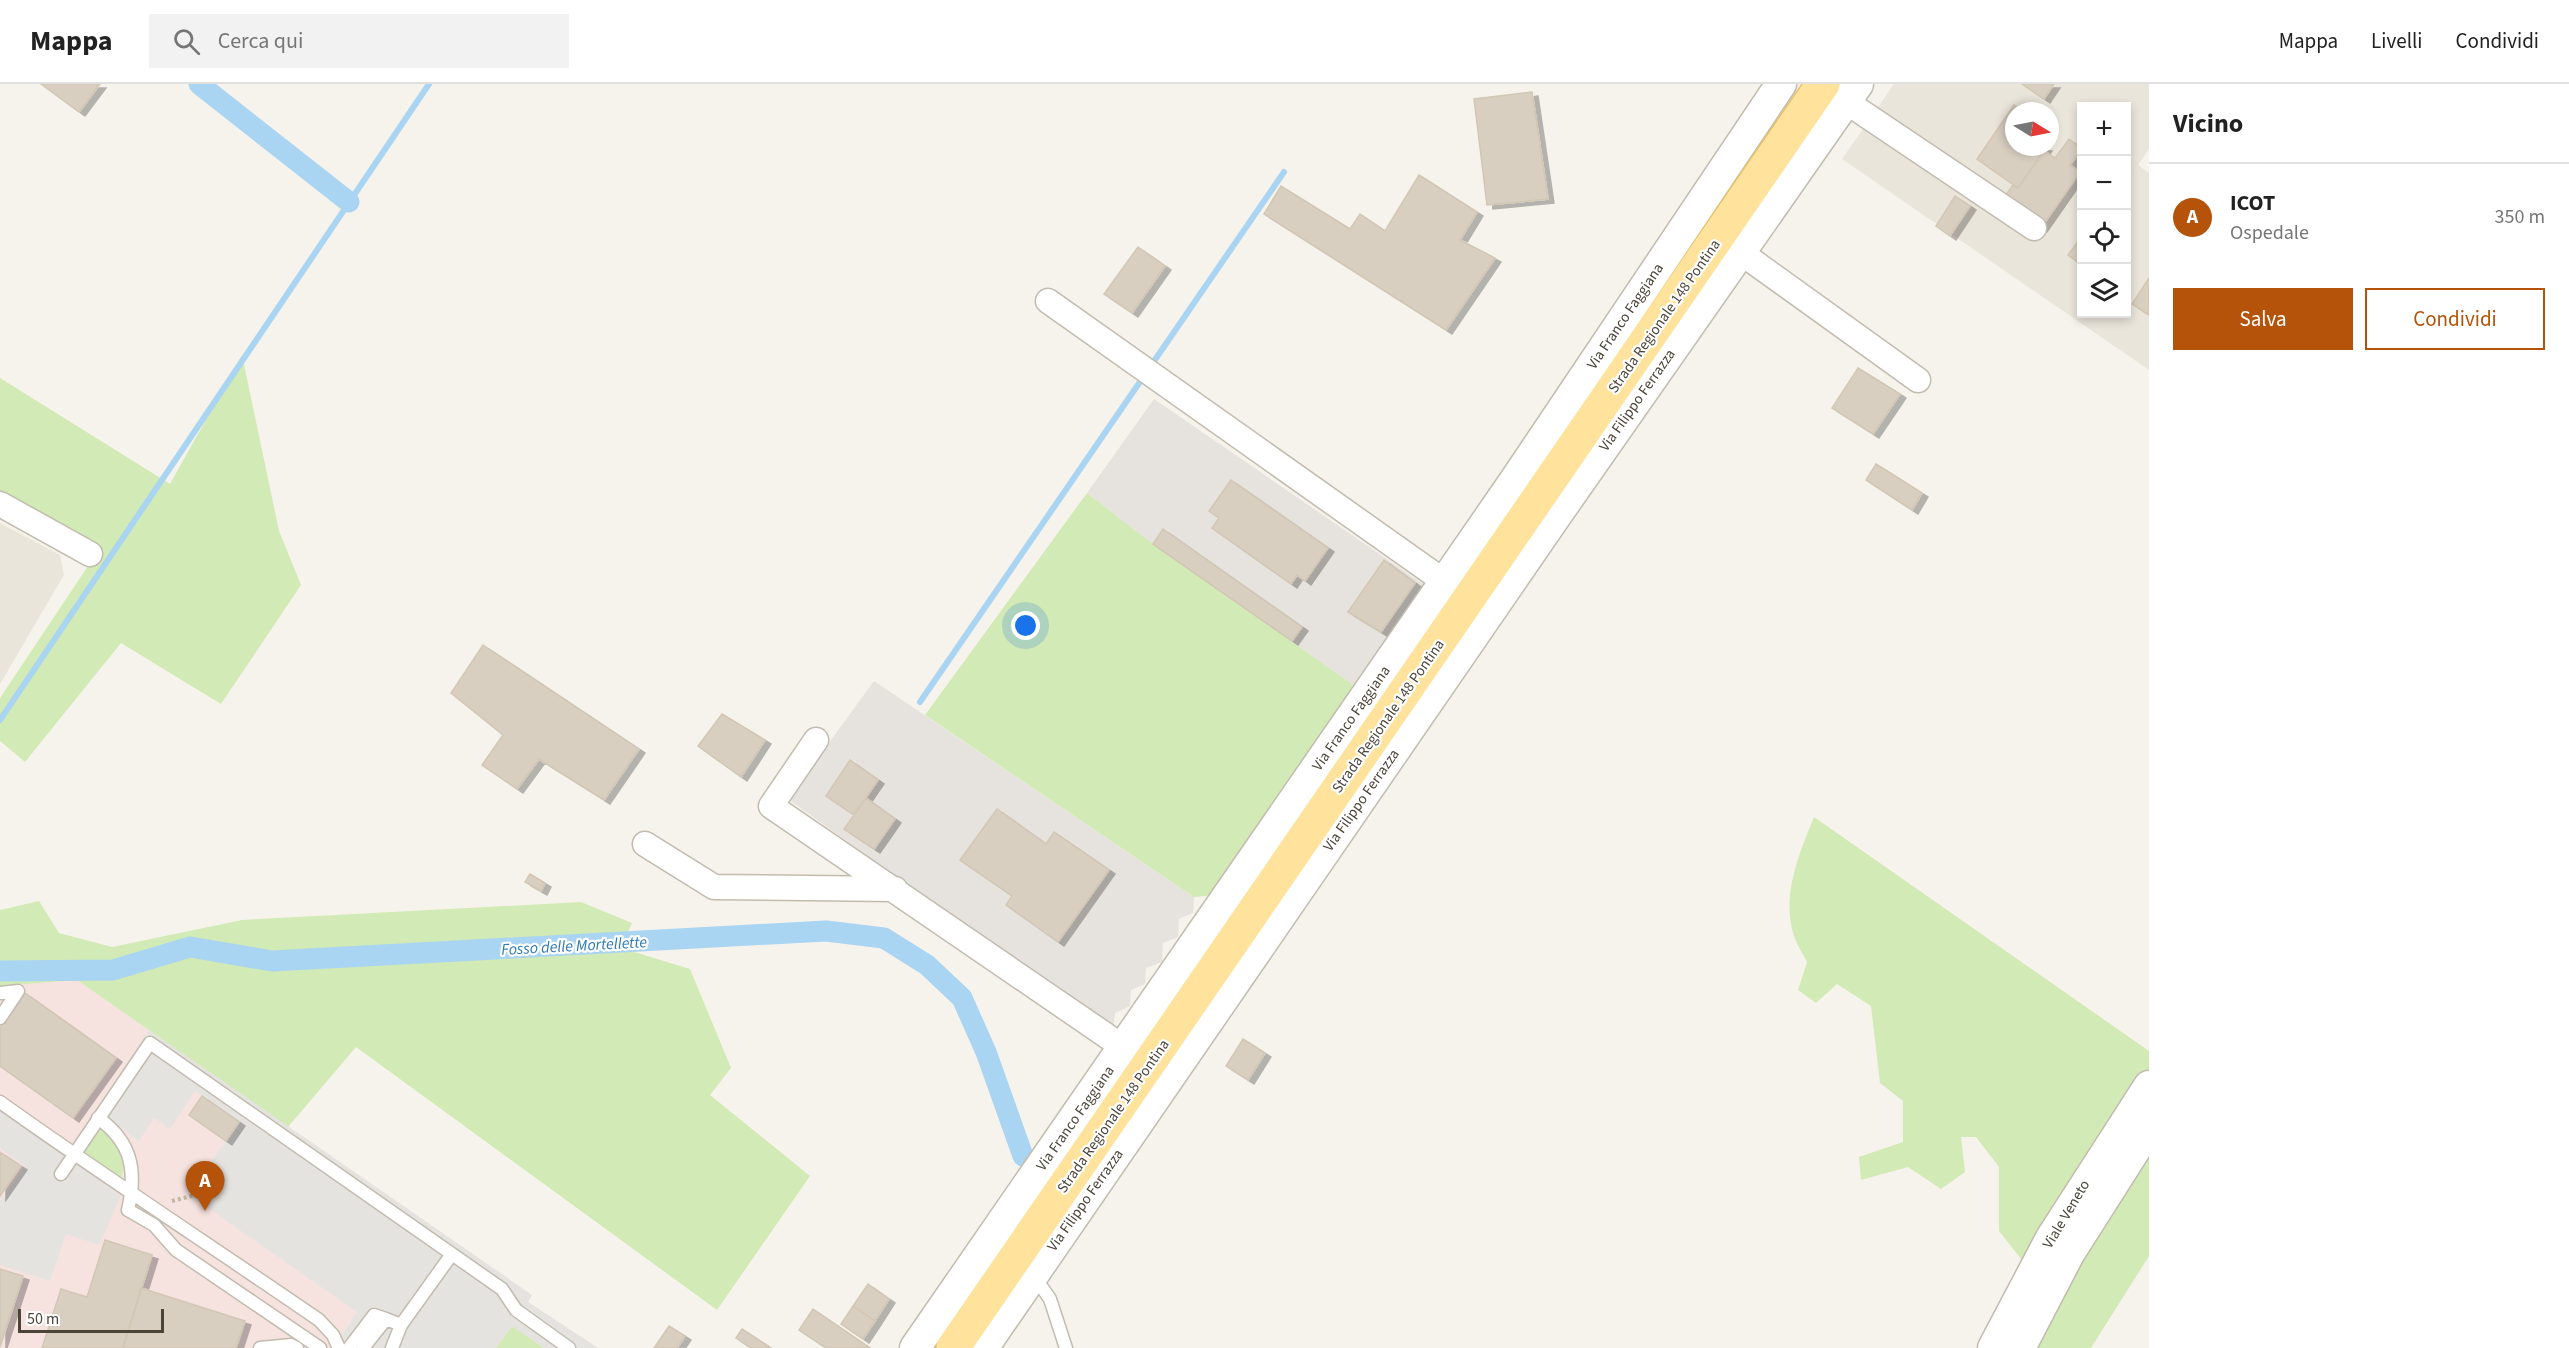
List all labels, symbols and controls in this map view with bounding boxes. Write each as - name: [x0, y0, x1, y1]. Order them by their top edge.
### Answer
- search box: [149, 14, 569, 68]
- text: Mappa: [30, 21, 113, 61]
- icon: search: [170, 25, 203, 58]
- text: Cerca qui: [218, 25, 303, 57]
- text: Mappa: [2279, 26, 2338, 56]
- text: Livelli: [2371, 26, 2423, 56]
- text: Condividi: [2456, 26, 2539, 56]
- north arrow: [2005, 102, 2059, 156]
- map controls: [2077, 102, 2131, 318]
- button: +: [2077, 102, 2131, 156]
- text: Vicino: [2173, 105, 2243, 142]
- button: −: [2077, 156, 2131, 210]
- text: ICOT: [2230, 187, 2275, 219]
- text: A: [2187, 203, 2198, 231]
- text: 350 m: [2495, 203, 2545, 231]
- button: locate: [2077, 210, 2131, 264]
- text: Ospedale: [2230, 219, 2309, 247]
- street label: Strada Regionale 148 Pontina: [1603, 235, 1726, 397]
- street label: Via Franco Faggiana: [1582, 259, 1669, 374]
- button: layers: [2077, 264, 2131, 318]
- button: Salva: [2173, 288, 2353, 350]
- button: Condividi: [2365, 288, 2545, 350]
- street label: Via Filippo Ferrazza: [1594, 345, 1681, 456]
- your location: [1011, 611, 1040, 640]
- street label: Strada Regionale 148 Pontina: [1327, 635, 1450, 797]
- street label: Via Franco Faggiana: [1307, 661, 1396, 775]
- street label: Via Filippo Ferrazza: [1318, 745, 1405, 856]
- water label: Fosso delle Mortellette: [501, 931, 648, 961]
- street label: Strada Regionale 148 Pontina: [1052, 1035, 1175, 1197]
- street label: Via Franco Faggiana: [1031, 1061, 1120, 1175]
- street label: Via Filippo Ferrazza: [1042, 1145, 1129, 1256]
- pin: A: [186, 1162, 224, 1211]
- street label: Viale Veneto: [2038, 1176, 2095, 1253]
- scale bar: [18, 1306, 164, 1334]
- text: 50 m: [27, 1308, 59, 1330]

